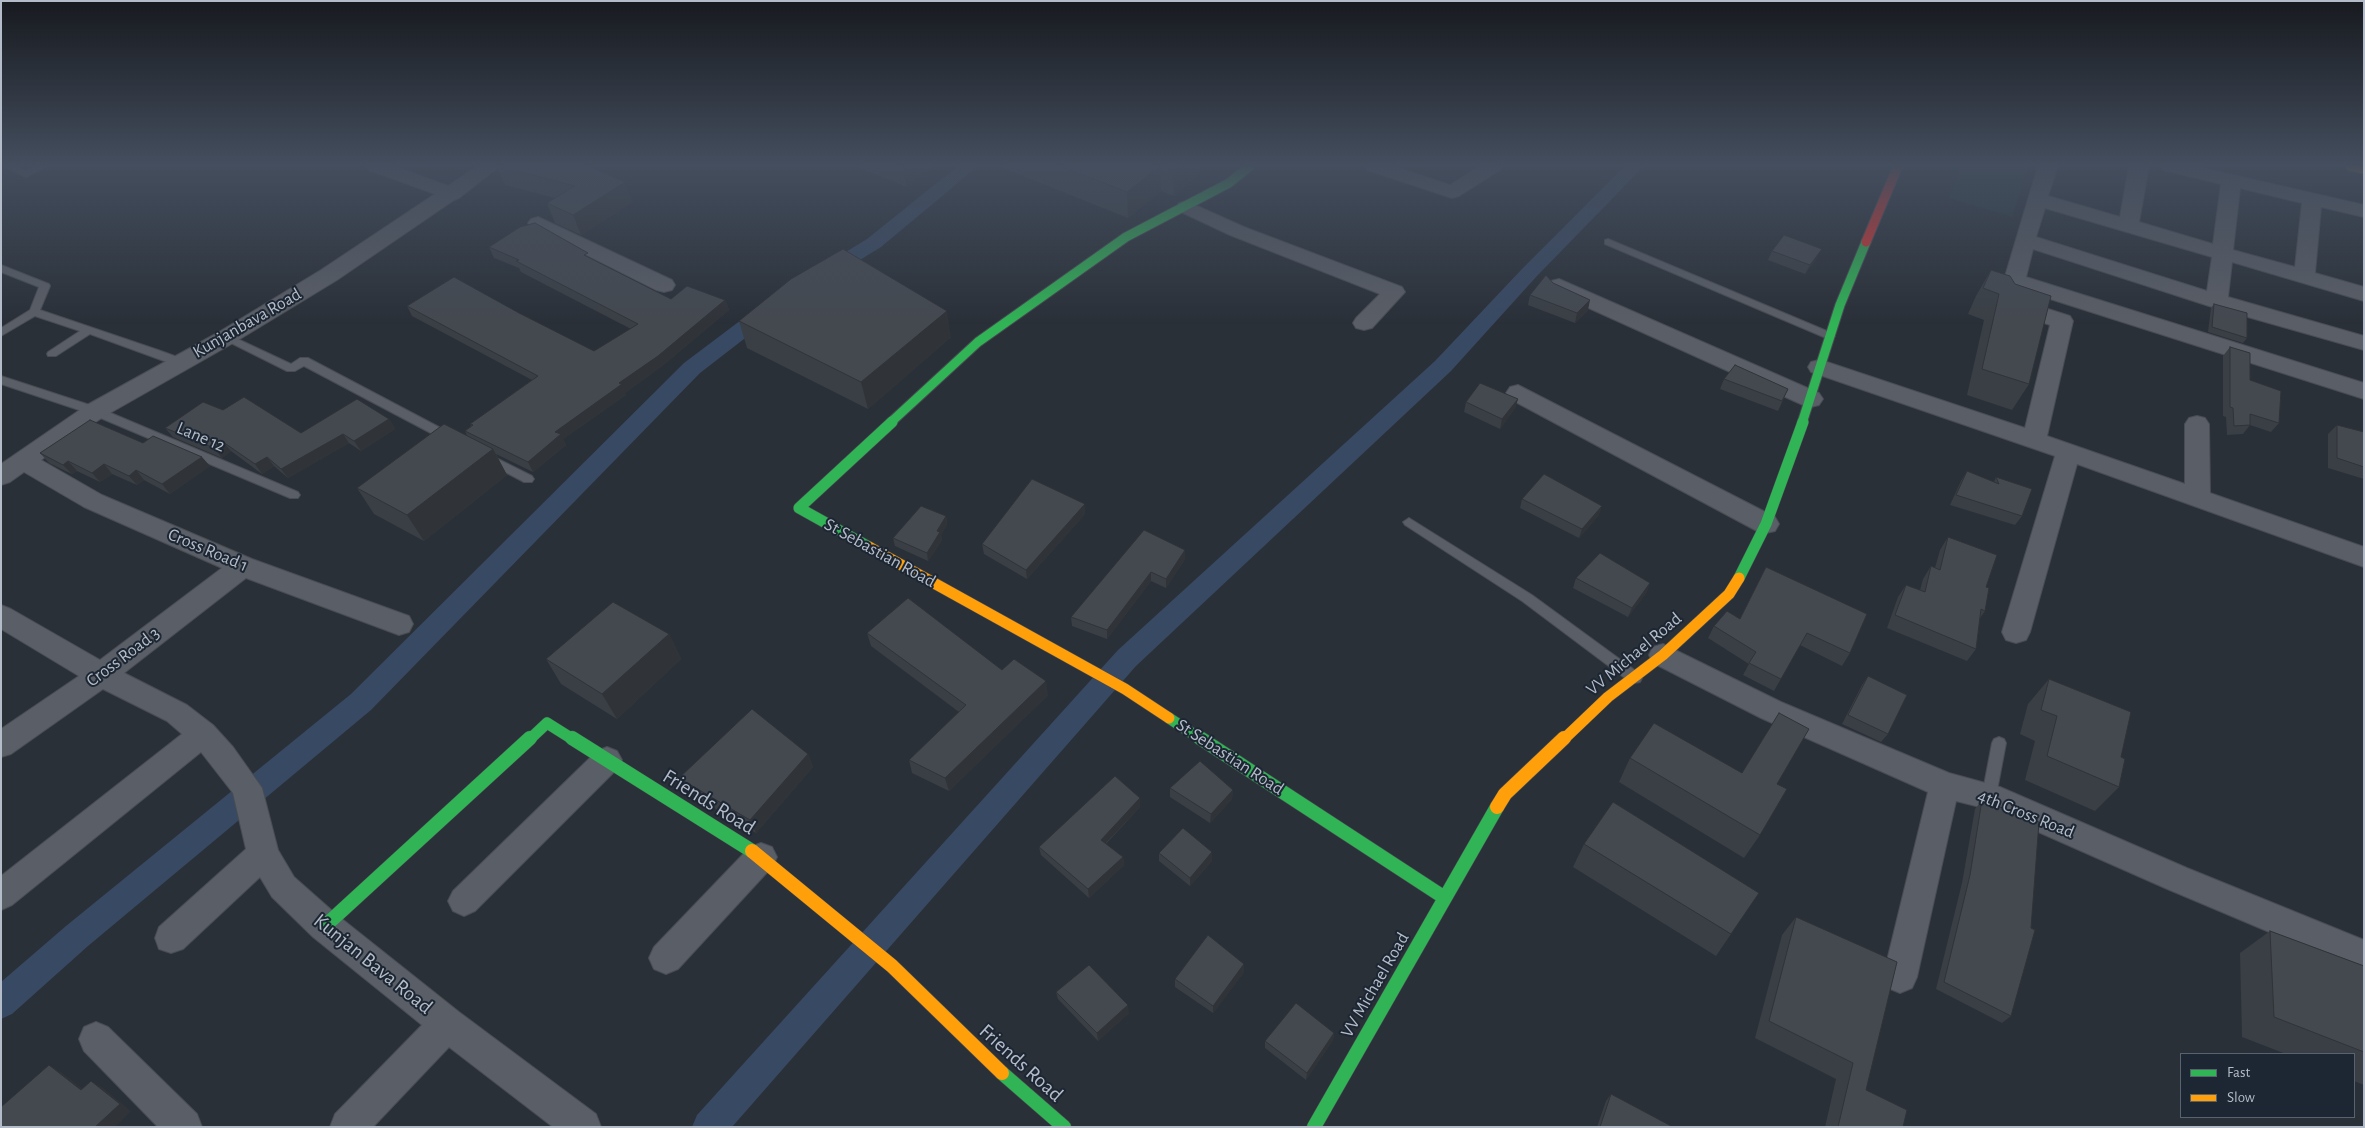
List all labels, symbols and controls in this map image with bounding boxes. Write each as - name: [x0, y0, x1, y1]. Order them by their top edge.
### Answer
- street label: Kunjanbava Road: [189, 283, 305, 363]
- street label: Lane 12: [174, 417, 228, 457]
- street label: St Sebastian Road: [820, 513, 940, 593]
- street label: Cross Road 1: [165, 523, 251, 577]
- street label: VV Michael Road: [1582, 608, 1686, 700]
- street label: Cross Road 3: [82, 622, 164, 692]
- street label: St Sebastian Road: [1172, 714, 1288, 800]
- street label: Friends Road: [658, 764, 760, 840]
- street label: 4th Cross Road: [1974, 785, 2078, 843]
- street label: Kunjan Bava Road: [308, 908, 438, 1020]
- street label: VV Michael Road: [1336, 929, 1414, 1041]
- street label: Friends Road: [974, 1019, 1068, 1107]
- legend: [2180, 1053, 2355, 1118]
- text: Fast: [2227, 1065, 2250, 1080]
- text: Slow: [2227, 1090, 2255, 1105]

